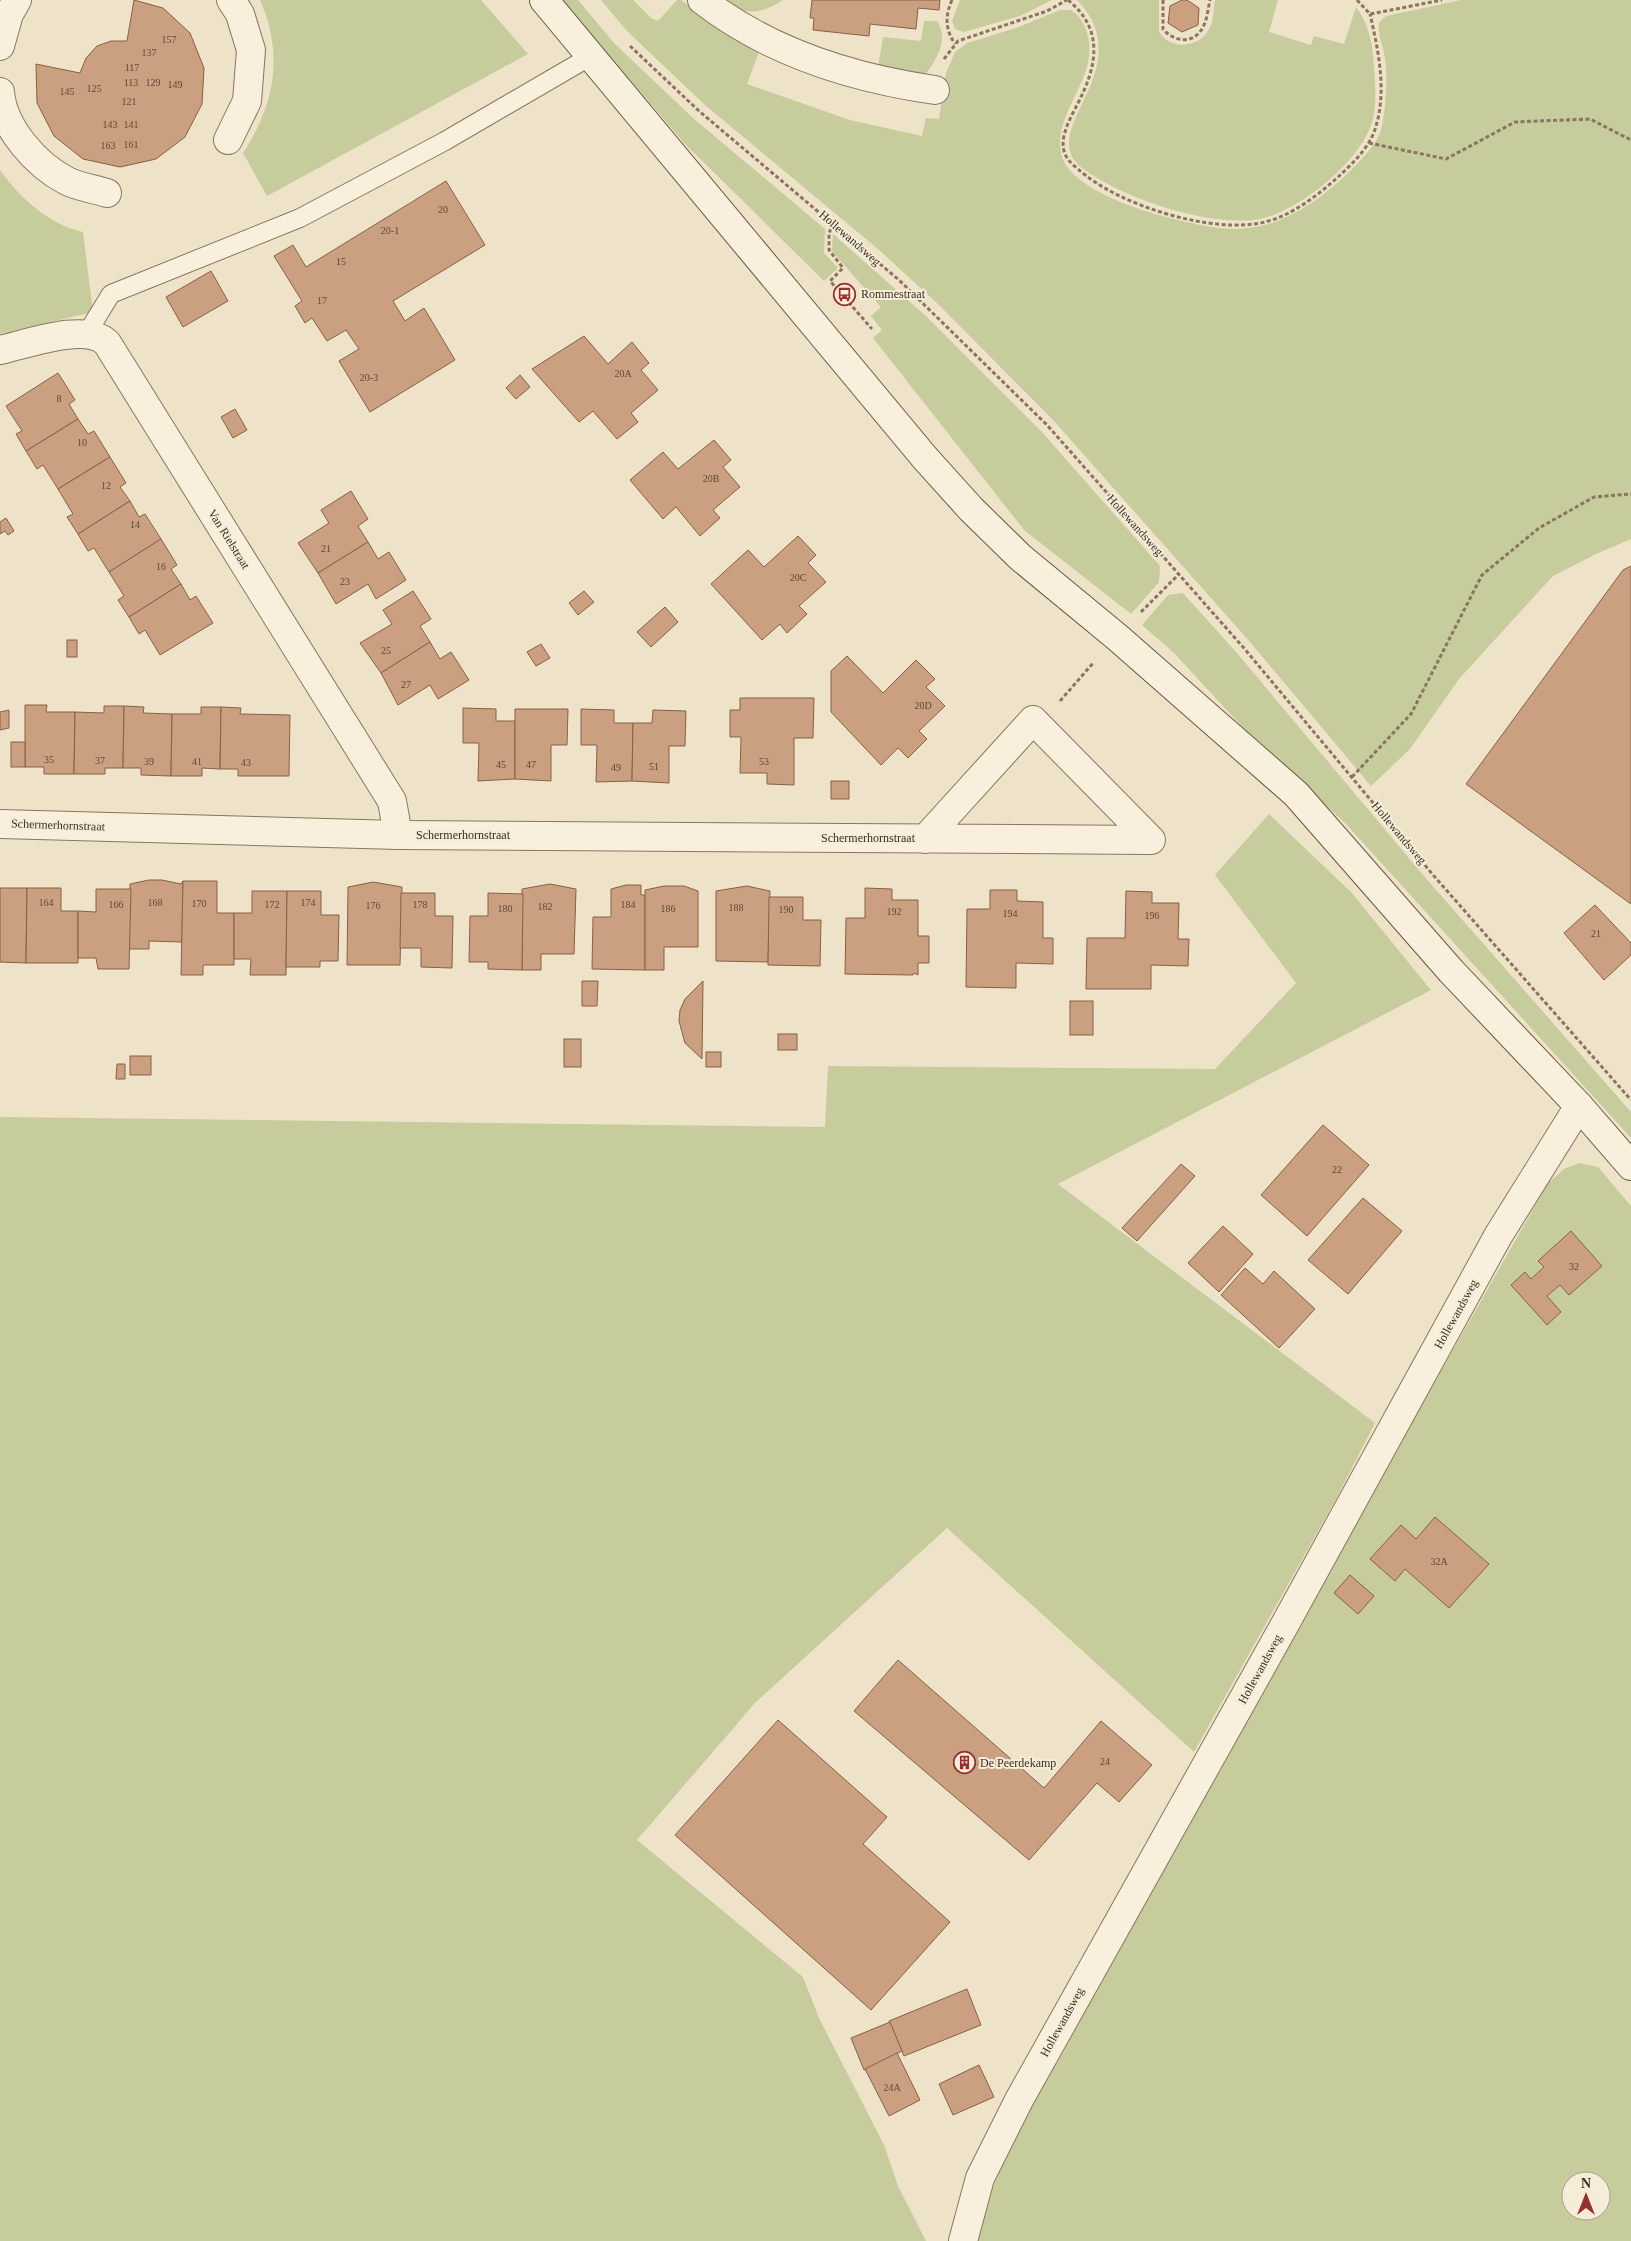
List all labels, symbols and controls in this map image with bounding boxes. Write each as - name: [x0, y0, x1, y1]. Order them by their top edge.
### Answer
- house number: 157: [162, 34, 177, 45]
- house number: 137: [142, 47, 157, 58]
- house number: 117: [125, 62, 139, 73]
- house number: 113: [124, 77, 138, 88]
- house number: 129: [146, 77, 161, 88]
- house number: 149: [168, 79, 183, 90]
- house number: 125: [87, 83, 102, 94]
- house number: 145: [60, 86, 75, 97]
- house number: 121: [122, 96, 137, 107]
- house number: 143: [103, 119, 118, 130]
- house number: 141: [124, 119, 139, 130]
- house number: 161: [124, 139, 139, 150]
- house number: 163: [101, 140, 116, 151]
- house number: 20: [438, 204, 448, 215]
- street label: Hollewandsweg: [816, 207, 884, 269]
- house number: 20-1: [381, 225, 399, 236]
- house number: 15: [336, 256, 346, 267]
- bus stop icon: Rommestraat: [833, 282, 857, 306]
- place label: Rommestraat: [861, 287, 926, 301]
- house number: 17: [317, 295, 327, 306]
- house number: 20A: [614, 368, 632, 379]
- house number: 20-3: [360, 372, 378, 383]
- house number: 8: [57, 393, 62, 404]
- house number: 10: [77, 437, 87, 448]
- house number: 20B: [703, 473, 720, 484]
- house number: 12: [101, 480, 111, 491]
- street label: Hollewandsweg: [1104, 492, 1166, 558]
- street label: Van Rielstraat: [205, 507, 253, 572]
- house number: 14: [130, 519, 140, 530]
- house number: 21: [321, 543, 331, 554]
- house number: 16: [156, 561, 166, 572]
- house number: 20C: [790, 572, 807, 583]
- house number: 23: [340, 576, 350, 587]
- house number: 25: [381, 645, 391, 656]
- house number: 27: [401, 679, 411, 690]
- house number: 20D: [914, 700, 932, 711]
- house number: 35: [44, 754, 54, 765]
- house number: 37: [95, 755, 105, 766]
- house number: 39: [144, 756, 154, 767]
- house number: 41: [192, 756, 202, 767]
- house number: 53: [759, 756, 769, 767]
- house number: 43: [241, 757, 251, 768]
- house number: 45: [496, 759, 506, 770]
- house number: 47: [526, 759, 536, 770]
- house number: 51: [649, 761, 659, 772]
- house number: 49: [611, 762, 621, 773]
- street label: Hollewandsweg: [1369, 799, 1429, 867]
- street label: Schermerhornstraat: [11, 816, 106, 834]
- street label: Schermerhornstraat: [416, 828, 511, 842]
- street label: Schermerhornstraat: [821, 831, 916, 845]
- house number: 164: [39, 897, 54, 908]
- house number: 168: [148, 897, 163, 908]
- house number: 174: [301, 897, 316, 908]
- house number: 170: [192, 898, 207, 909]
- house number: 166: [109, 899, 124, 910]
- house number: 172: [265, 899, 280, 910]
- house number: 178: [413, 899, 428, 910]
- house number: 184: [621, 899, 636, 910]
- house number: 176: [366, 900, 381, 911]
- house number: 182: [538, 901, 553, 912]
- house number: 188: [729, 902, 744, 913]
- house number: 180: [498, 903, 513, 914]
- house number: 186: [661, 903, 676, 914]
- house number: 190: [779, 904, 794, 915]
- house number: 192: [887, 906, 902, 917]
- house number: 194: [1003, 908, 1018, 919]
- house number: 196: [1145, 910, 1160, 921]
- house number: 21: [1591, 928, 1601, 939]
- house number: 22: [1332, 1164, 1342, 1175]
- house number: 32: [1569, 1261, 1579, 1272]
- street label: Hollewandsweg: [1431, 1277, 1481, 1351]
- house number: 32A: [1430, 1556, 1448, 1567]
- street label: Hollewandsweg: [1235, 1632, 1285, 1706]
- building icon: De Peerdekamp: [952, 1751, 976, 1775]
- place label: De Peerdekamp: [980, 1756, 1056, 1770]
- house number: 24: [1100, 1756, 1110, 1767]
- street label: Hollewandsweg: [1037, 1985, 1087, 2059]
- house number: 24A: [883, 2082, 901, 2093]
- north arrow: [1561, 2171, 1611, 2221]
- text: N: [1581, 2176, 1591, 2191]

